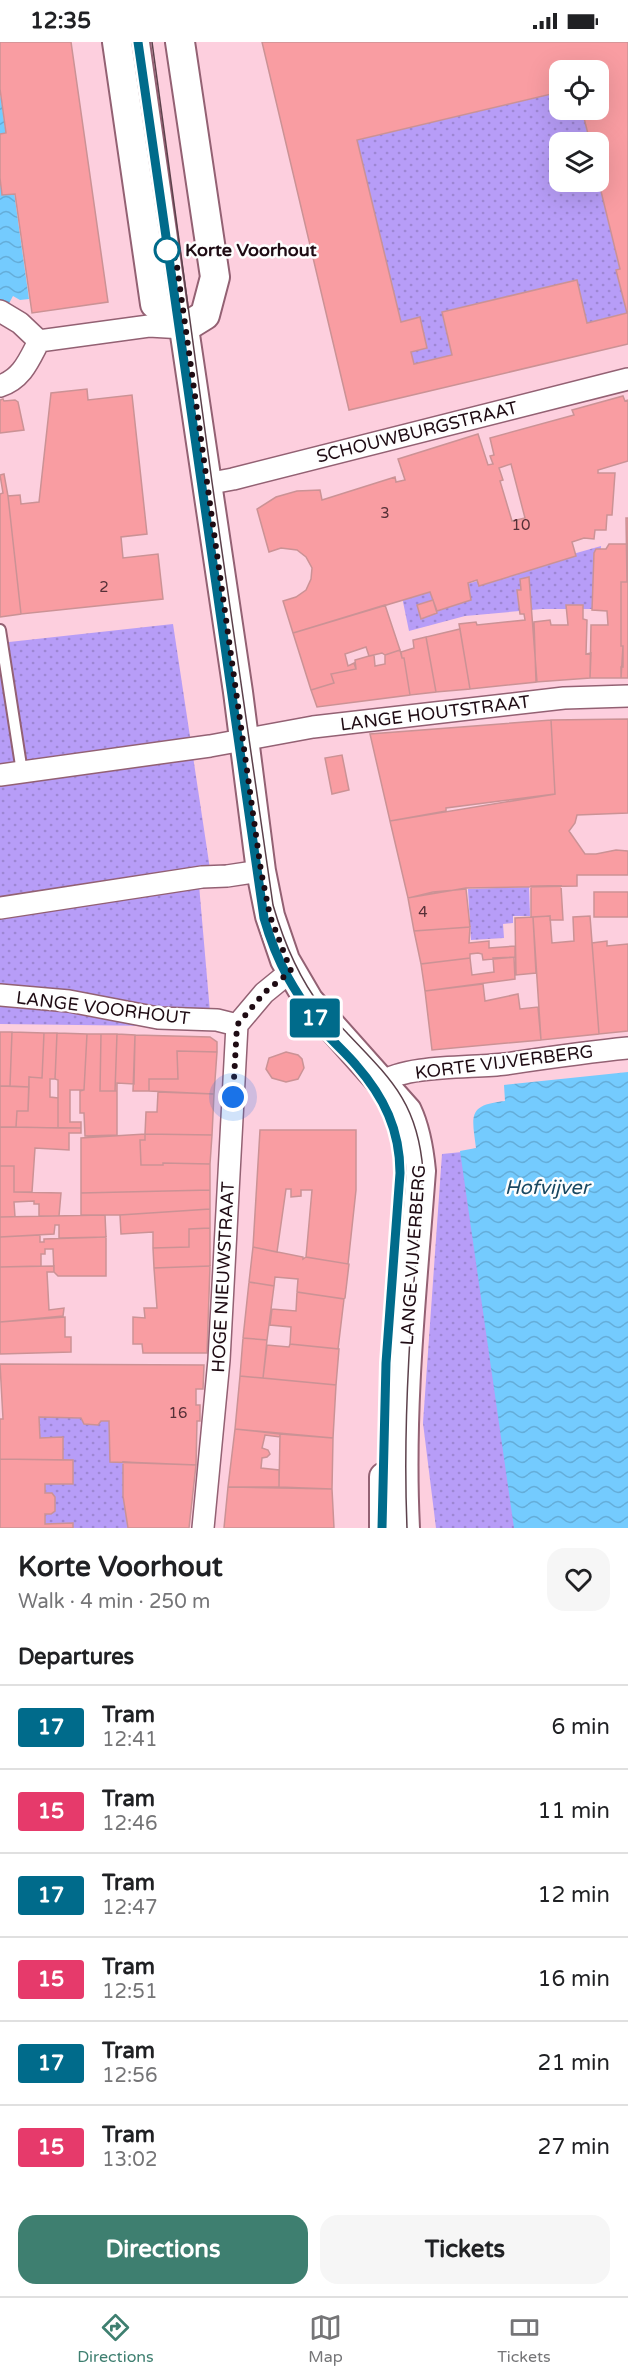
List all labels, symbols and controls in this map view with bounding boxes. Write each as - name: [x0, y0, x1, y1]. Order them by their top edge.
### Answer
- text: 12:35: [30, 8, 91, 34]
- map controls: [549, 60, 609, 192]
- button: locate: [549, 60, 609, 120]
- button: layers: [549, 132, 609, 192]
- marker: Korte Voorhout: [154, 237, 180, 263]
- place label: Korte Voorhout: [185, 239, 317, 261]
- street label: SCHOUWBURGSTRAAT: [314, 396, 520, 468]
- house number: 3: [380, 504, 390, 522]
- house number: 10: [512, 516, 530, 534]
- house number: 2: [99, 578, 109, 596]
- street label: LANGE HOUTSTRAAT: [339, 690, 531, 736]
- house number: 4: [418, 903, 428, 921]
- street label: LANGE VOORHOUT: [15, 986, 191, 1030]
- line badge: 17: [288, 998, 342, 1038]
- text: 17: [302, 1006, 328, 1031]
- street label: KORTE VIJVERBERG: [414, 1040, 594, 1084]
- your location: [218, 1082, 248, 1112]
- street label: LANGE VIJVERBERG: [396, 1164, 430, 1346]
- water label: Hofvijver: [505, 1176, 592, 1200]
- street label: HOGE NIEUWSTRAAT: [207, 1181, 239, 1373]
- house number: 16: [169, 1404, 187, 1422]
- button: heart: [547, 1548, 610, 1611]
- text: Korte Voorhout: [18, 1550, 223, 1584]
- text: Walk · 4 min · 250 m: [18, 1590, 210, 1614]
- text: Departures: [18, 1644, 134, 1670]
- text: Tram: [102, 1702, 155, 1728]
- text: 6 min: [551, 1714, 610, 1740]
- text: 17: [38, 1715, 64, 1740]
- text: 12:41: [102, 1728, 157, 1752]
- text: Tram: [102, 1786, 155, 1812]
- text: 11 min: [538, 1798, 610, 1824]
- text: 15: [38, 1799, 64, 1824]
- text: 12:46: [102, 1812, 157, 1836]
- text: Tram: [102, 1870, 155, 1896]
- text: 12 min: [538, 1882, 610, 1908]
- text: 17: [38, 1883, 64, 1908]
- text: 12:47: [102, 1896, 157, 1920]
- text: Tram: [102, 1954, 155, 1980]
- text: 16 min: [538, 1966, 610, 1992]
- text: 15: [38, 1967, 64, 1992]
- text: 12:51: [102, 1980, 157, 2004]
- text: Tram: [102, 2038, 155, 2064]
- text: 21 min: [538, 2050, 610, 2076]
- text: 17: [38, 2051, 64, 2076]
- text: 12:56: [102, 2064, 157, 2088]
- text: Tram: [102, 2122, 155, 2148]
- text: 27 min: [538, 2134, 610, 2160]
- text: 15: [38, 2135, 64, 2160]
- text: 13:02: [102, 2148, 157, 2172]
- button: Directions: [18, 2215, 308, 2284]
- button: Tickets: [320, 2215, 610, 2284]
- tab: Directions: [77, 2311, 154, 2367]
- tab: Map: [308, 2311, 343, 2367]
- tab: Tickets: [497, 2311, 551, 2367]

